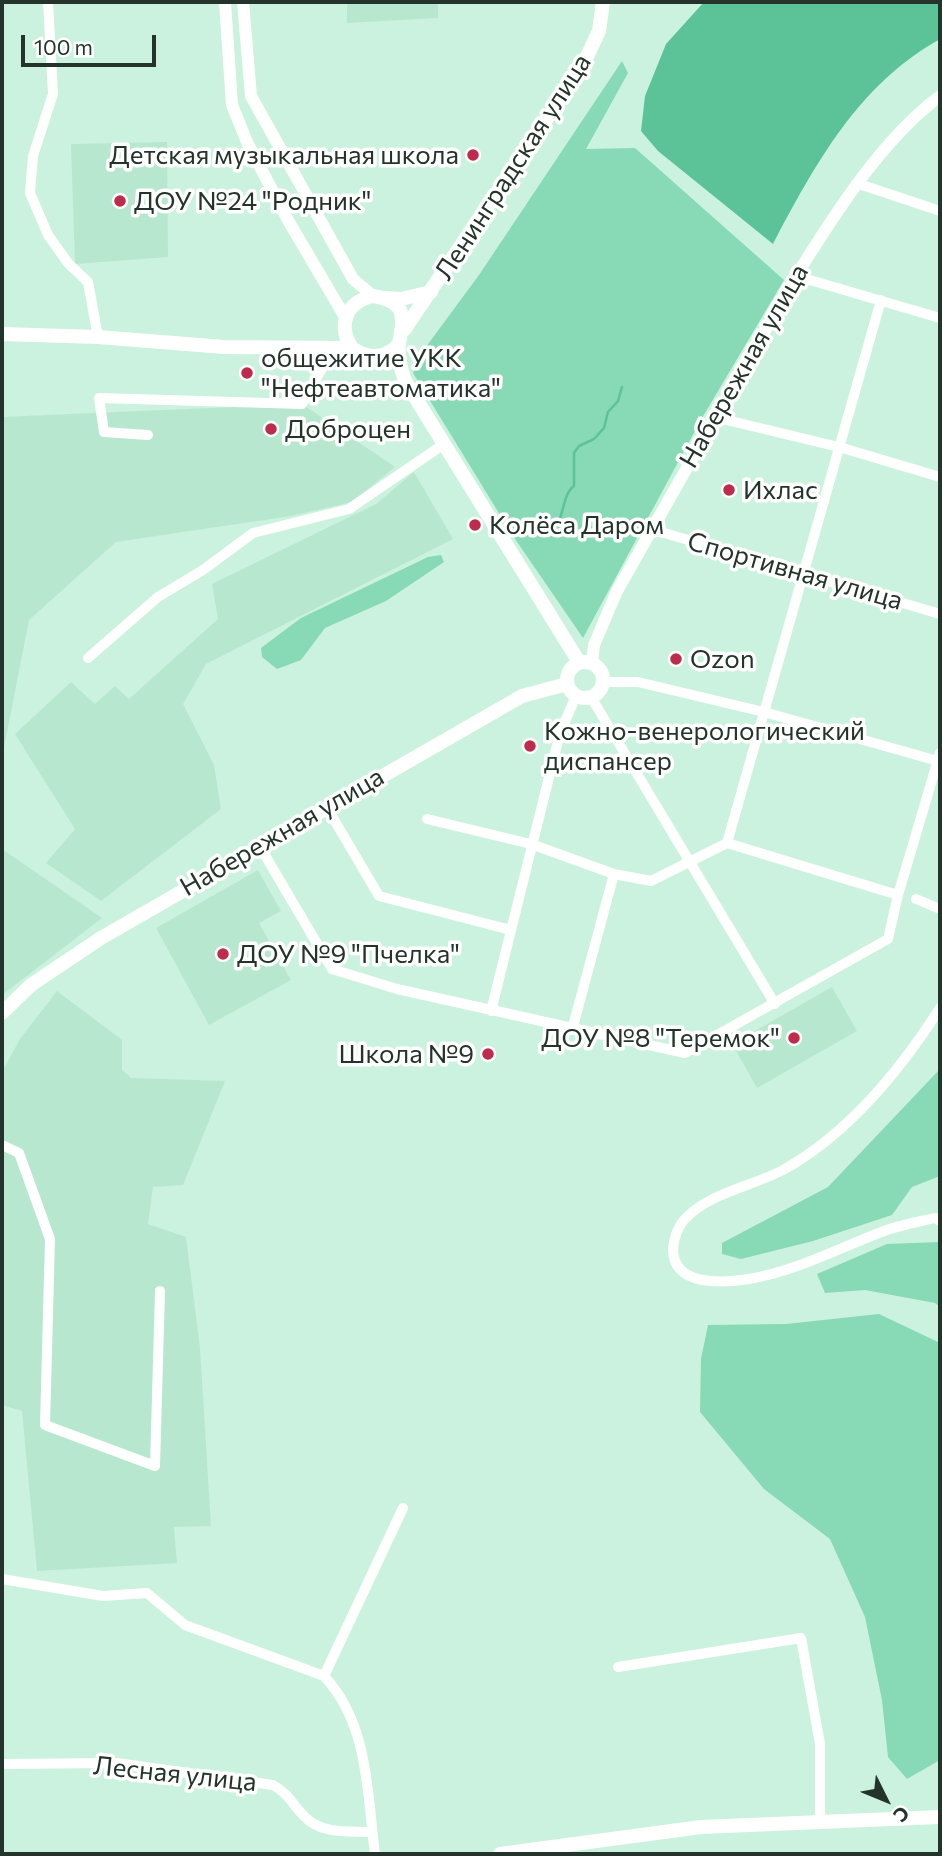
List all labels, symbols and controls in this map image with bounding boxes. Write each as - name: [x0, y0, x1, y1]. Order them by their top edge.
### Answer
- scale bar: [24, 21, 159, 65]
- text: 100 m: [34, 34, 93, 59]
- street label: Ленинградская улица: [428, 48, 598, 286]
- place label: Детская музыкальная школа: [109, 139, 459, 171]
- marker: Детская музыкальная школа: [465, 147, 481, 163]
- place label: ДОУ №24 "Родник": [134, 185, 371, 217]
- marker: ДОУ №24 "Родник": [112, 193, 128, 209]
- street label: Набережная улица: [673, 259, 815, 473]
- place label: общежитие УКК "Нефтеавтоматика": [261, 342, 501, 404]
- marker: общежитие УКК "Нефтеавтоматика": [239, 365, 255, 381]
- place label: Доброцен: [285, 413, 411, 445]
- marker: Доброцен: [263, 421, 279, 437]
- place label: Ихлас: [743, 474, 818, 506]
- marker: Ихлас: [721, 482, 737, 498]
- place label: Колёса Даром: [489, 509, 664, 541]
- marker: Колёса Даром: [467, 517, 483, 533]
- street label: Спортивная улица: [684, 525, 906, 617]
- place label: Ozon: [690, 643, 755, 675]
- marker: Ozon: [668, 651, 684, 667]
- place label: Кожно-венерологический диспансер: [544, 715, 865, 776]
- marker: Кожно-венерологический диспансер: [522, 738, 538, 754]
- street label: Набережная улица: [175, 761, 389, 903]
- place label: ДОУ №9 "Пчелка": [237, 938, 460, 970]
- marker: ДОУ №9 "Пчелка": [215, 946, 231, 962]
- place label: ДОУ №8 "Теремок": [541, 1022, 780, 1054]
- marker: ДОУ №8 "Теремок": [786, 1030, 802, 1046]
- place label: Школа №9: [338, 1038, 474, 1070]
- marker: Школа №9: [480, 1046, 496, 1062]
- street label: Лесная улица: [92, 1750, 258, 1798]
- north arrow: [851, 1765, 921, 1835]
- text: С: [889, 1802, 915, 1827]

